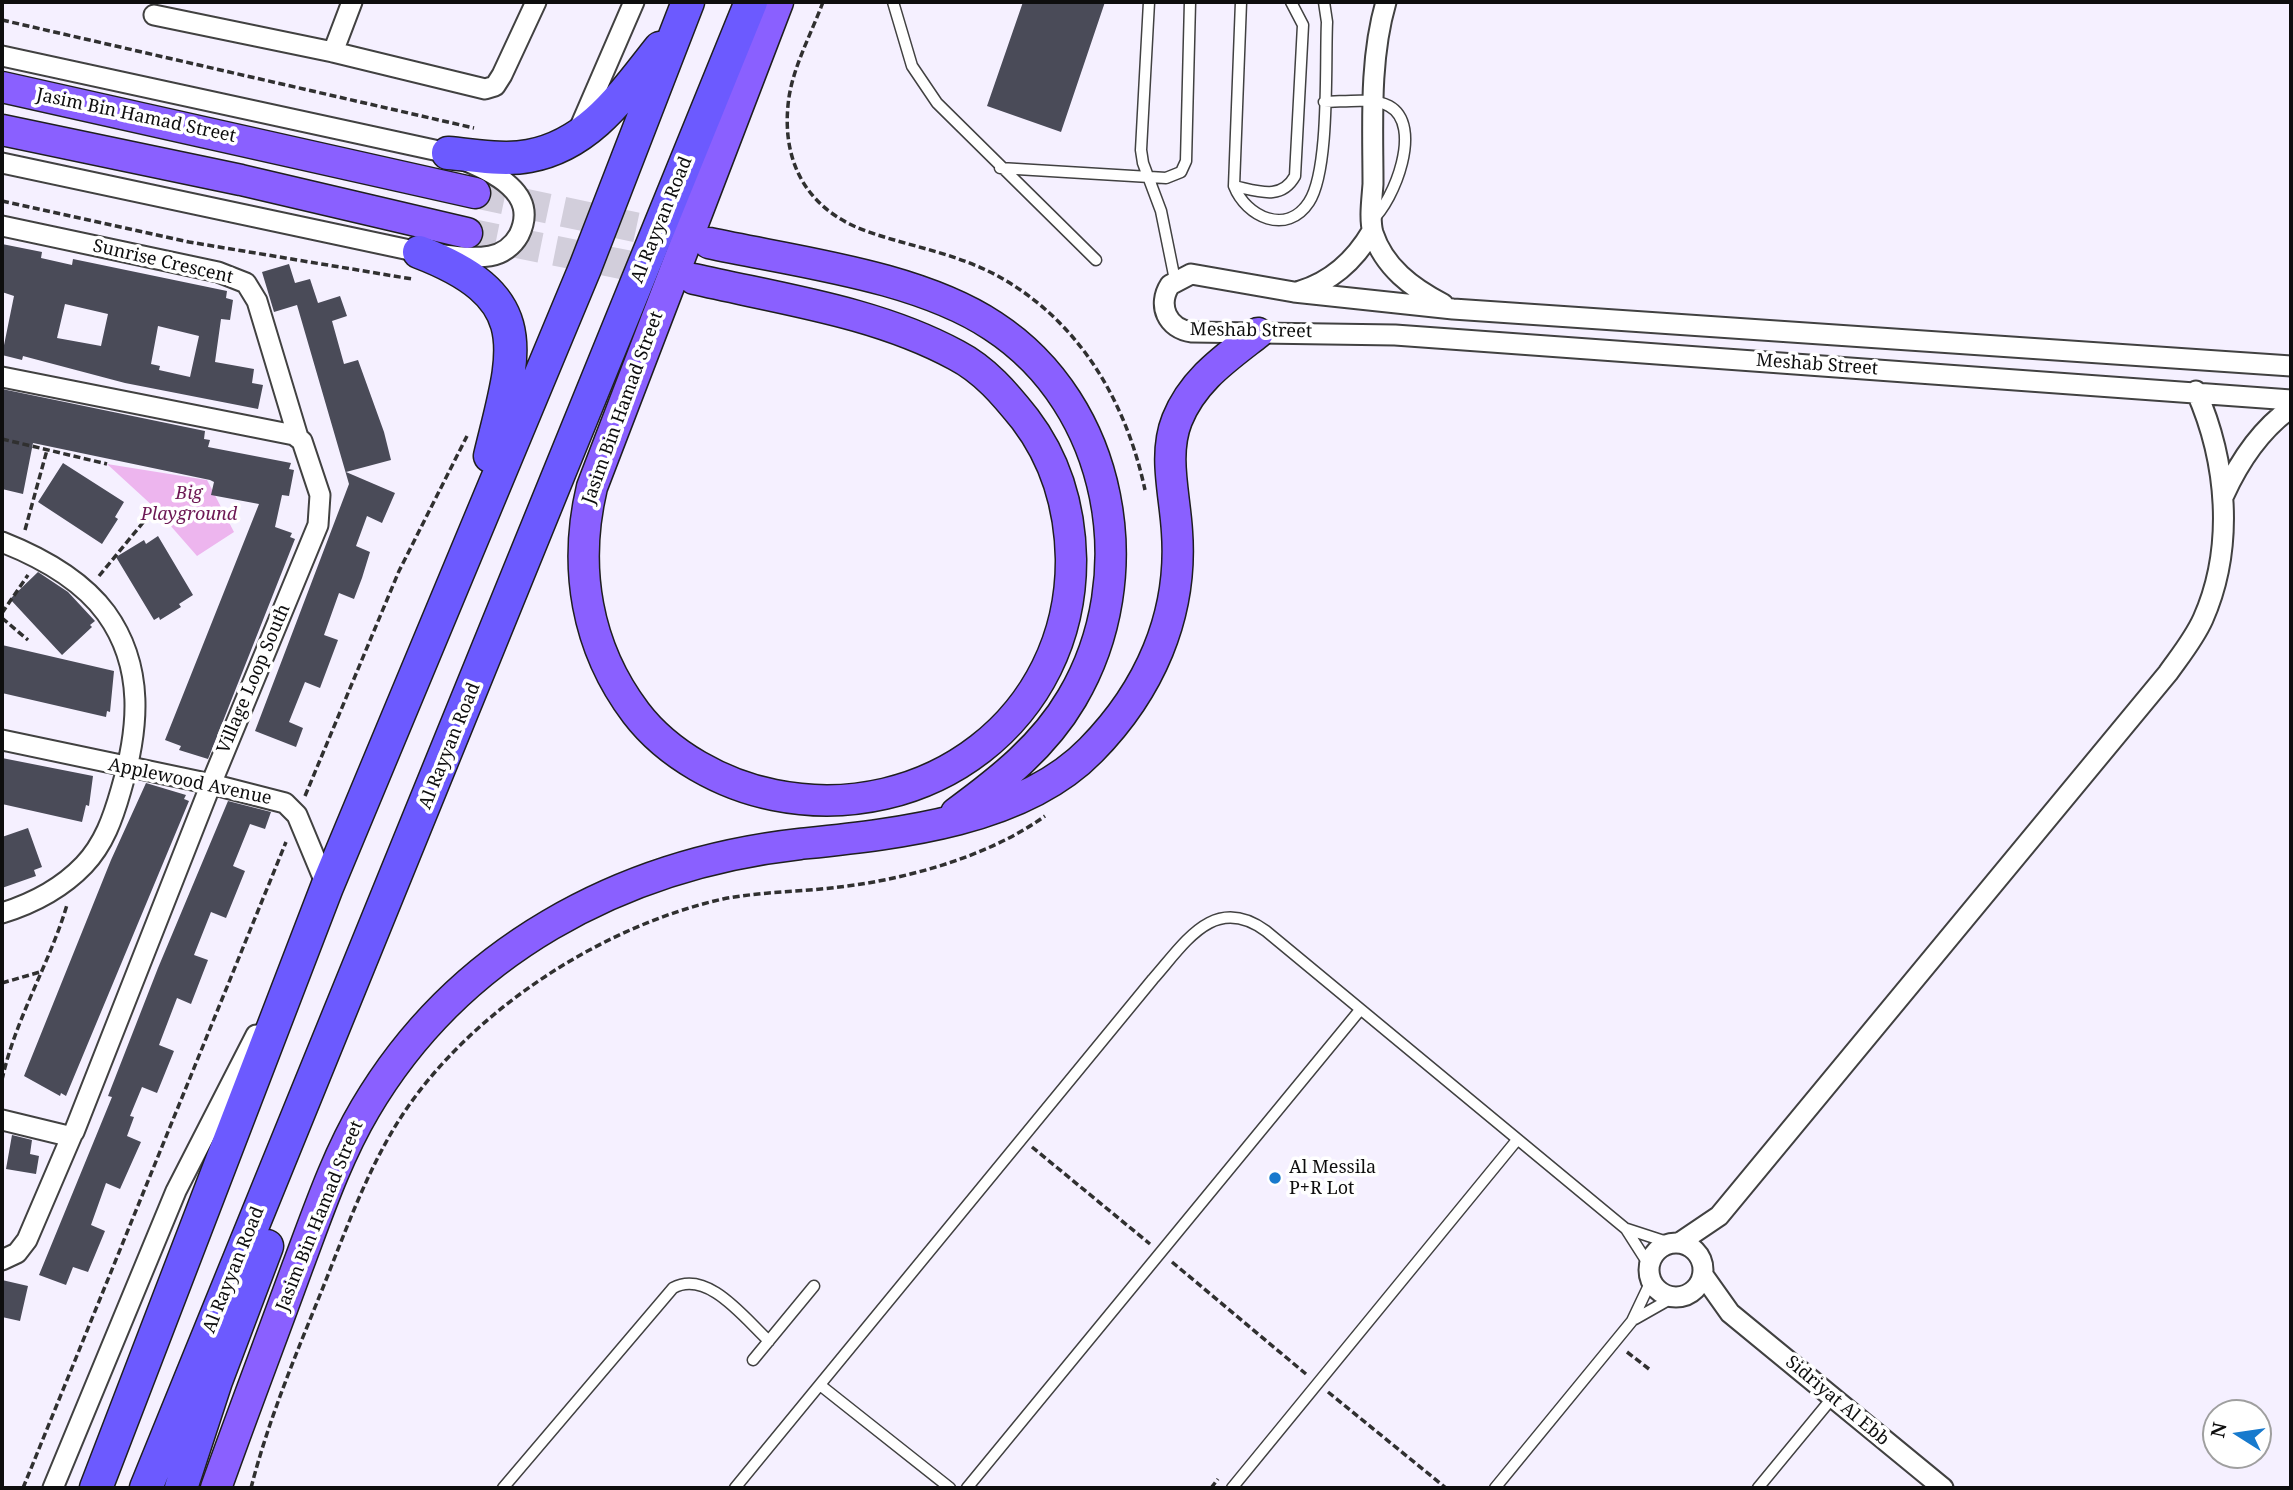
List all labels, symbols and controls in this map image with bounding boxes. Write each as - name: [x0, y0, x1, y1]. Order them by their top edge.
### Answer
- street label: Jasim Bin Hamad Street: [34, 84, 238, 148]
- street label: Al Rayyan Road: [627, 154, 697, 286]
- street label: Sunrise Crescent: [91, 235, 235, 289]
- street label: Jasim Bin Hamad Street: [578, 309, 668, 507]
- street label: Meshab Street: [1190, 319, 1312, 343]
- street label: Meshab Street: [1755, 350, 1879, 380]
- park label: Big Playground: [141, 483, 237, 526]
- street label: Village Loop South: [213, 601, 295, 757]
- street label: Al Rayyan Road: [415, 680, 485, 812]
- street label: Applewood Avenue: [106, 754, 274, 810]
- street label: Jasim Bin Hamad Street: [272, 1118, 368, 1314]
- place label: Al Messila P+R Lot: [1289, 1157, 1376, 1200]
- marker: Al Messila P+R Lot: [1267, 1170, 1283, 1186]
- street label: Al Rayyan Road: [199, 1204, 269, 1336]
- street label: Sidriyat Al Ebb: [1781, 1351, 1893, 1451]
- north arrow: [2202, 1399, 2272, 1469]
- text: N: [2204, 1420, 2233, 1440]

